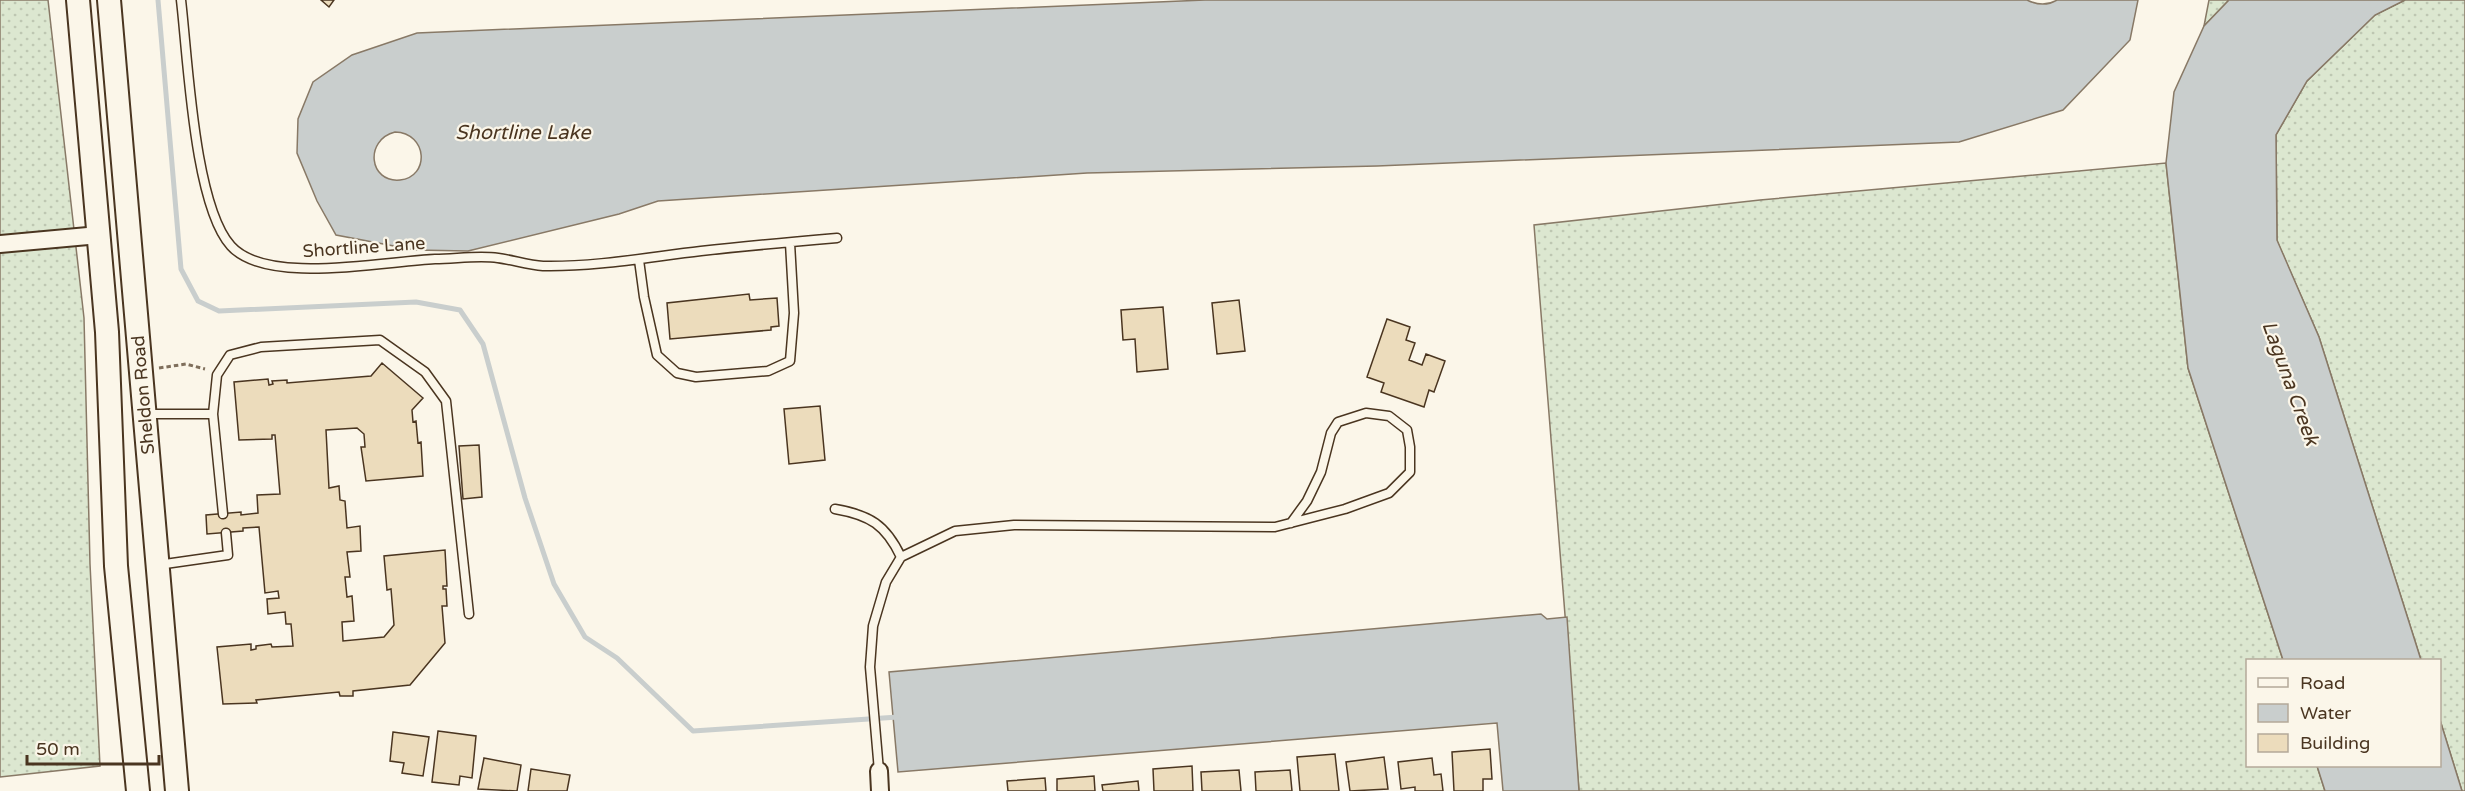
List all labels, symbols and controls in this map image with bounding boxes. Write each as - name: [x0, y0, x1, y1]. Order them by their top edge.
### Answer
- water label: Shortline Lake: [455, 121, 592, 145]
- street label: Shortline Lane: [302, 232, 426, 262]
- water label: Laguna Creek: [2256, 318, 2324, 451]
- street label: Sheldon Road: [127, 334, 159, 456]
- legend: [2246, 659, 2441, 767]
- text: Road: [2300, 672, 2345, 694]
- text: Water: [2300, 702, 2351, 724]
- scale bar: [27, 728, 159, 766]
- text: Building: [2300, 732, 2370, 754]
- text: 50 m: [36, 738, 80, 760]

